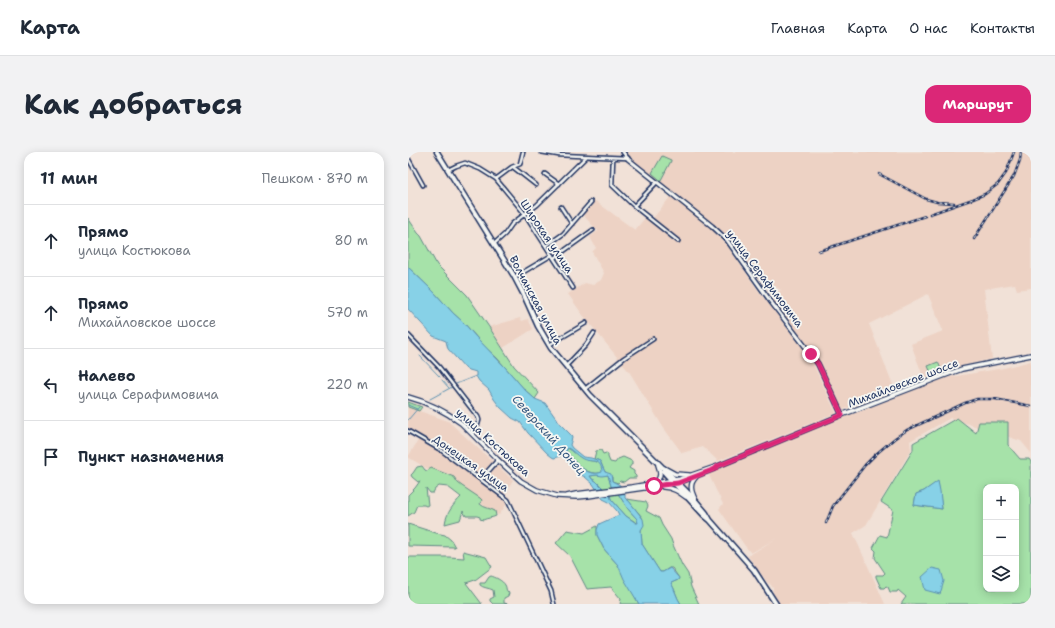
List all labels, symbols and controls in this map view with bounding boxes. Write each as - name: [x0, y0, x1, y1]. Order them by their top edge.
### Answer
- text: Карта: [20, 15, 80, 40]
- text: Главная: [771, 19, 825, 37]
- text: Карта: [847, 19, 887, 37]
- text: О нас: [909, 19, 948, 37]
- text: Контакты: [970, 19, 1035, 37]
- text: Как добраться: [24, 85, 243, 123]
- button: Маршрут: [925, 85, 1031, 123]
- text: 11 мин: [40, 167, 98, 189]
- text: Пешком · 870 m: [262, 170, 368, 187]
- street label: Широкая улица: [516, 196, 577, 276]
- text: Прямо: [78, 222, 128, 242]
- street label: улица Серафимовича: [723, 226, 806, 330]
- icon: ahead: [40, 230, 62, 252]
- text: 80 m: [334, 232, 368, 249]
- text: улица Костюкова: [78, 242, 191, 259]
- street label: Волчанская улица: [506, 253, 565, 348]
- text: Прямо: [78, 294, 128, 314]
- icon: ahead: [40, 302, 62, 324]
- text: 570 m: [327, 304, 368, 321]
- text: Михайловское шоссе: [78, 314, 216, 331]
- route end: [802, 345, 820, 363]
- street label: Михайловское шоссе: [846, 356, 960, 411]
- text: Налево: [78, 366, 136, 386]
- icon: left: [40, 374, 62, 396]
- text: 220 m: [326, 376, 368, 393]
- text: улица Серафимовича: [78, 386, 219, 403]
- water label: Северский Донец: [509, 391, 589, 479]
- street label: улица Костюкова: [452, 405, 533, 480]
- street label: Донецкая улица: [430, 432, 512, 495]
- icon: arrive: [40, 446, 62, 468]
- text: Пункт назначения: [78, 447, 224, 467]
- route start: [645, 477, 663, 495]
- map controls: [983, 484, 1019, 592]
- button: +: [983, 484, 1019, 520]
- button: −: [983, 520, 1019, 556]
- button: layers: [983, 556, 1019, 592]

